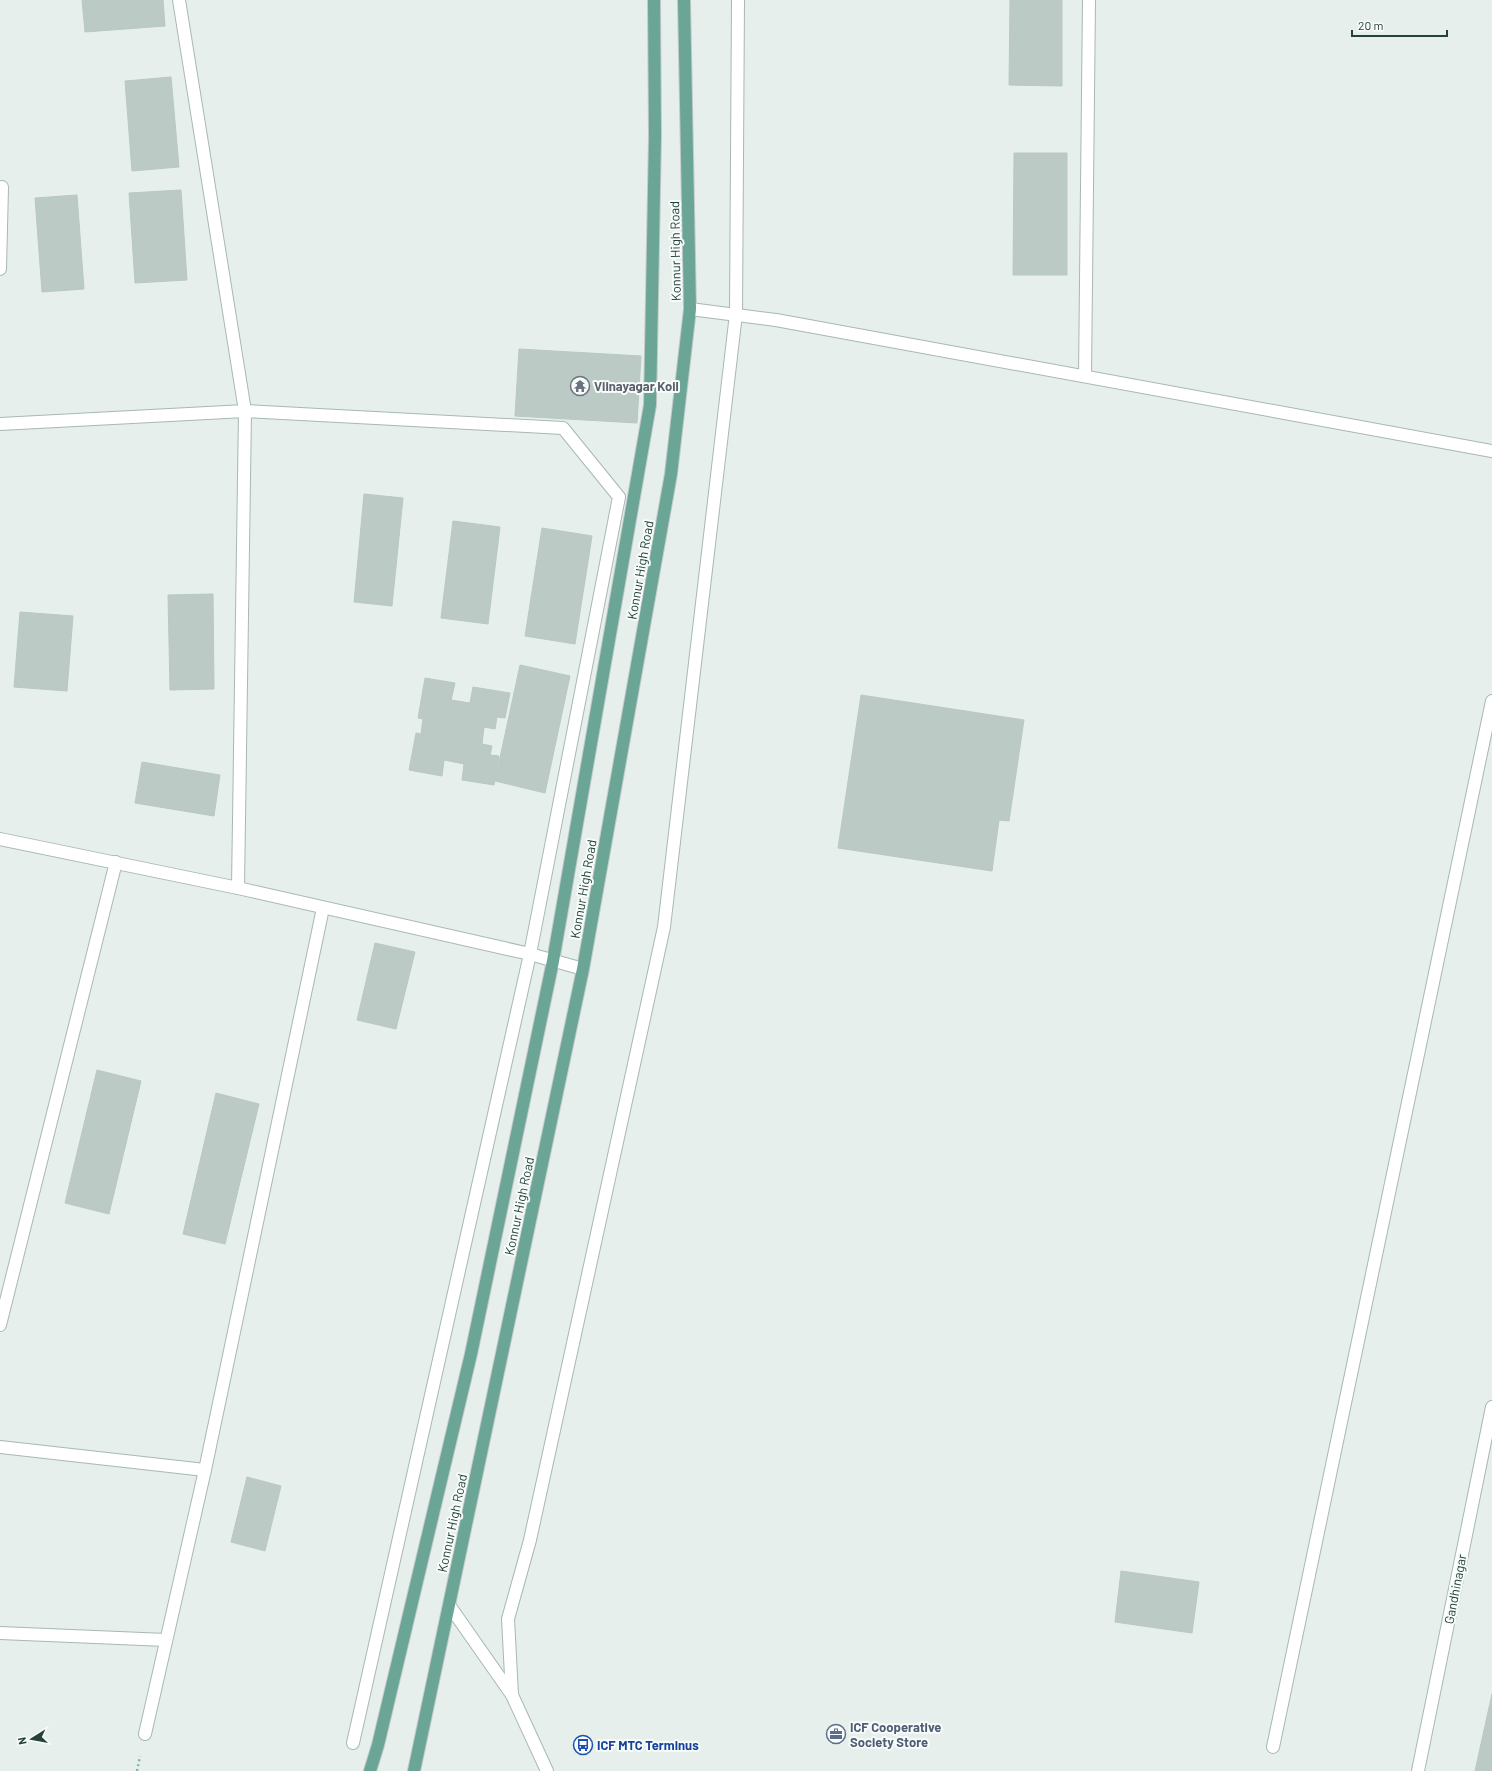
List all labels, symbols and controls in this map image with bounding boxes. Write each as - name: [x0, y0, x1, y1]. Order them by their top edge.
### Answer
- scale bar: [1352, 12, 1447, 38]
- text: 20 m: [1358, 18, 1384, 32]
- street label: Konnur High Road: [666, 201, 684, 301]
- temple icon: Viinayagar Koil: [569, 375, 591, 397]
- place label: Viinayagar Koil: [594, 378, 679, 394]
- street label: Konnur High Road: [623, 519, 657, 621]
- street label: Konnur High Road: [566, 838, 600, 940]
- street label: Konnur High Road: [501, 1155, 537, 1257]
- street label: Konnur High Road: [434, 1472, 470, 1574]
- street label: Gandhinagar: [1440, 1552, 1470, 1625]
- north arrow: [12, 1719, 52, 1759]
- place label: ICF Cooperative Society Store: [850, 1719, 941, 1750]
- office icon: ICF Cooperative Society Store: [825, 1723, 847, 1745]
- bus stop icon: ICF MTC Terminus: [572, 1734, 594, 1756]
- text: N: [15, 1736, 29, 1746]
- place label: ICF MTC Terminus: [597, 1737, 699, 1753]

